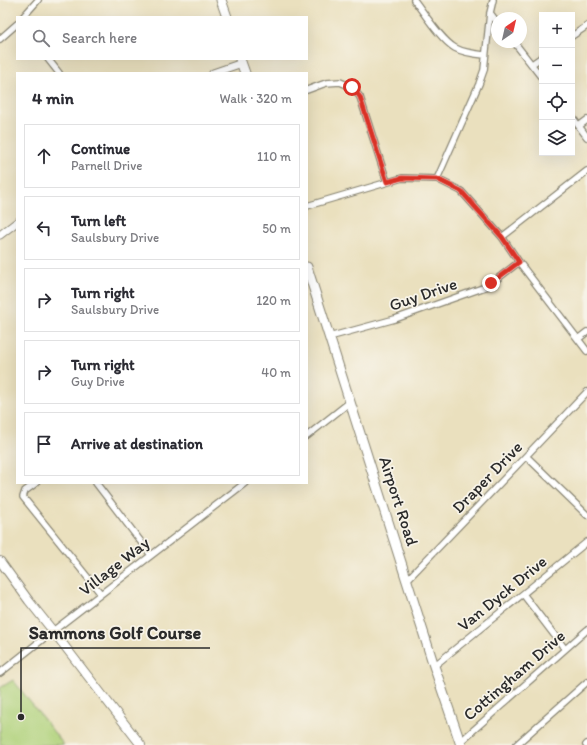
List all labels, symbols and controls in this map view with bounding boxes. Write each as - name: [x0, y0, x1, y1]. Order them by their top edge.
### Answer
- north arrow: [491, 12, 527, 48]
- map controls: [539, 12, 575, 156]
- button: +: [539, 12, 575, 48]
- search box: [16, 16, 308, 60]
- icon: search: [30, 27, 52, 49]
- text: Search here: [62, 29, 137, 47]
- button: −: [539, 48, 575, 84]
- route start: [343, 78, 361, 96]
- button: locate: [539, 84, 575, 120]
- text: 4 min: [32, 88, 74, 108]
- text: Walk · 320 m: [220, 91, 292, 106]
- button: layers: [539, 120, 575, 156]
- text: Continue: [71, 140, 130, 158]
- icon: ahead: [33, 145, 55, 167]
- text: 110 m: [257, 149, 291, 164]
- text: Parnell Drive: [71, 158, 142, 173]
- text: Turn left: [71, 212, 126, 230]
- icon: left: [33, 217, 55, 239]
- text: 50 m: [262, 221, 291, 236]
- text: Saulsbury Drive: [71, 230, 159, 245]
- street label: Guy Drive: [386, 273, 460, 315]
- route end: [482, 274, 500, 292]
- text: Turn right: [71, 284, 135, 302]
- icon: right: [33, 289, 55, 311]
- text: 120 m: [256, 293, 291, 308]
- text: Saulsbury Drive: [71, 302, 159, 317]
- text: Turn right: [71, 356, 135, 374]
- icon: right: [33, 361, 55, 383]
- text: 40 m: [261, 365, 291, 380]
- text: Guy Drive: [71, 374, 125, 389]
- icon: arrive: [33, 433, 55, 455]
- text: Arrive at destination: [71, 435, 203, 453]
- street label: Draper Drive: [448, 437, 526, 517]
- street label: Airport Road: [375, 454, 423, 548]
- street label: Village Way: [75, 532, 153, 600]
- street label: Van Dyck Drive: [453, 551, 551, 635]
- callout: Sammons Golf Course: [21, 618, 210, 648]
- text: Sammons Golf Course: [29, 622, 202, 644]
- street label: Cottingham Drive: [459, 625, 569, 725]

